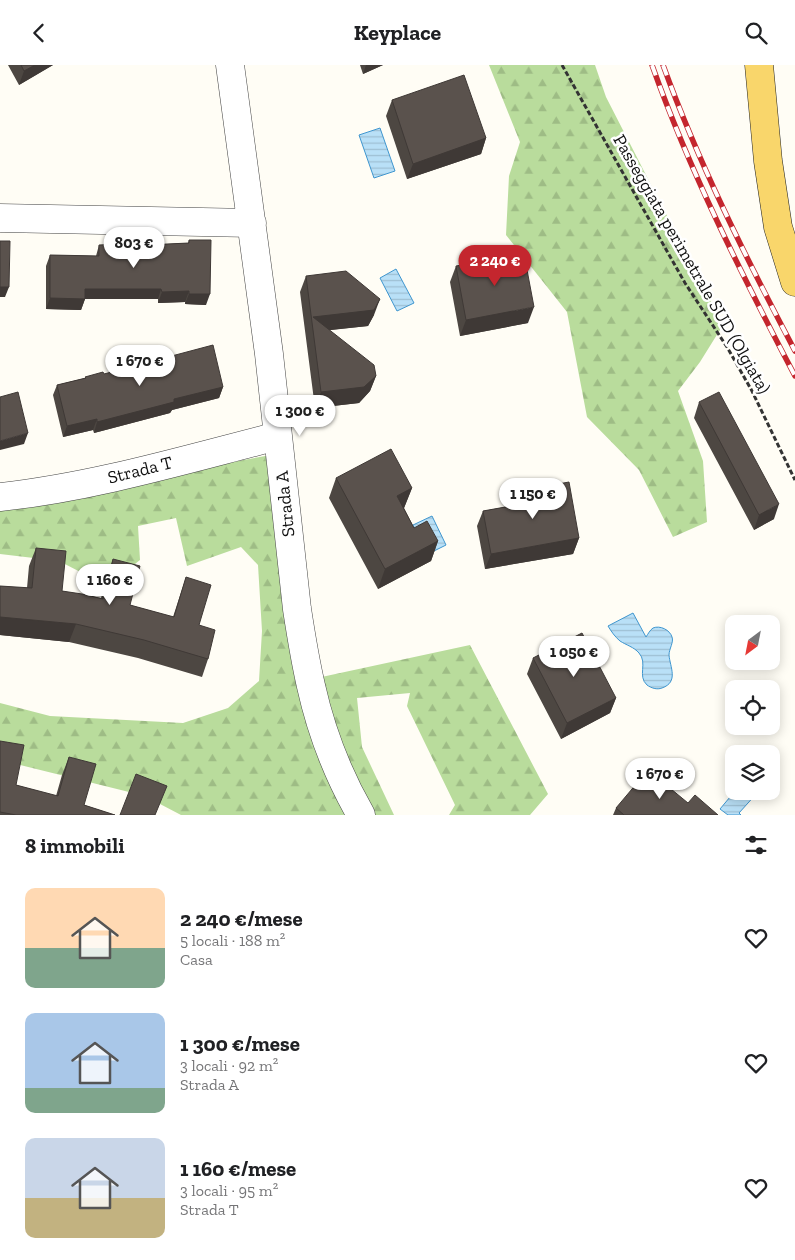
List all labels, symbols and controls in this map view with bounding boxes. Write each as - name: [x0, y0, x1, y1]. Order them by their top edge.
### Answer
- icon: back: [25, 19, 53, 47]
- text: Keyplace: [354, 19, 441, 46]
- icon: search: [742, 19, 770, 47]
- street label: Passeggiata perimetrale SUD (Olgiata): [609, 130, 776, 398]
- pin: 803 €: [99, 227, 169, 269]
- text: 803 €: [115, 233, 153, 252]
- pin: 2 240 €: [449, 245, 541, 287]
- text: 2 240 €: [470, 251, 520, 270]
- pin: 1 670 €: [94, 345, 186, 387]
- text: 1 670 €: [116, 351, 164, 370]
- pin: 1 300 €: [254, 395, 346, 437]
- text: 1 300 €: [276, 401, 324, 420]
- street label: Strada T: [105, 451, 175, 489]
- street label: Strada A: [271, 470, 299, 538]
- pin: 1 150 €: [487, 477, 579, 520]
- text: 1 150 €: [510, 484, 556, 503]
- pin: 1 160 €: [64, 563, 156, 606]
- text: 1 160 €: [87, 570, 133, 589]
- north arrow: [725, 615, 780, 670]
- map controls: [725, 615, 780, 800]
- pin: 1 050 €: [528, 635, 620, 678]
- text: 1 050 €: [550, 642, 598, 661]
- button: locate: [725, 680, 780, 735]
- button: layers: [725, 745, 780, 800]
- pin: 1 670 €: [614, 757, 706, 800]
- text: 1 670 €: [636, 764, 684, 783]
- icon: filters: [742, 831, 770, 859]
- text: 8 immobili: [25, 833, 124, 858]
- text: 2 240 €/mese: [180, 906, 303, 931]
- icon: home: [65, 908, 125, 968]
- icon: heart: [742, 924, 770, 952]
- text: 5 locali · 188 m²: [180, 931, 285, 950]
- text: Casa: [180, 950, 213, 969]
- text: 1 300 €/mese: [180, 1031, 300, 1056]
- icon: home: [65, 1033, 125, 1093]
- icon: heart: [742, 1049, 770, 1077]
- text: 3 locali · 92 m²: [180, 1056, 278, 1075]
- text: Strada A: [180, 1075, 239, 1094]
- text: 1 160 €/mese: [180, 1156, 296, 1181]
- icon: home: [65, 1158, 125, 1218]
- icon: heart: [742, 1174, 770, 1202]
- text: 3 locali · 95 m²: [180, 1181, 278, 1200]
- text: Strada T: [180, 1200, 239, 1219]

